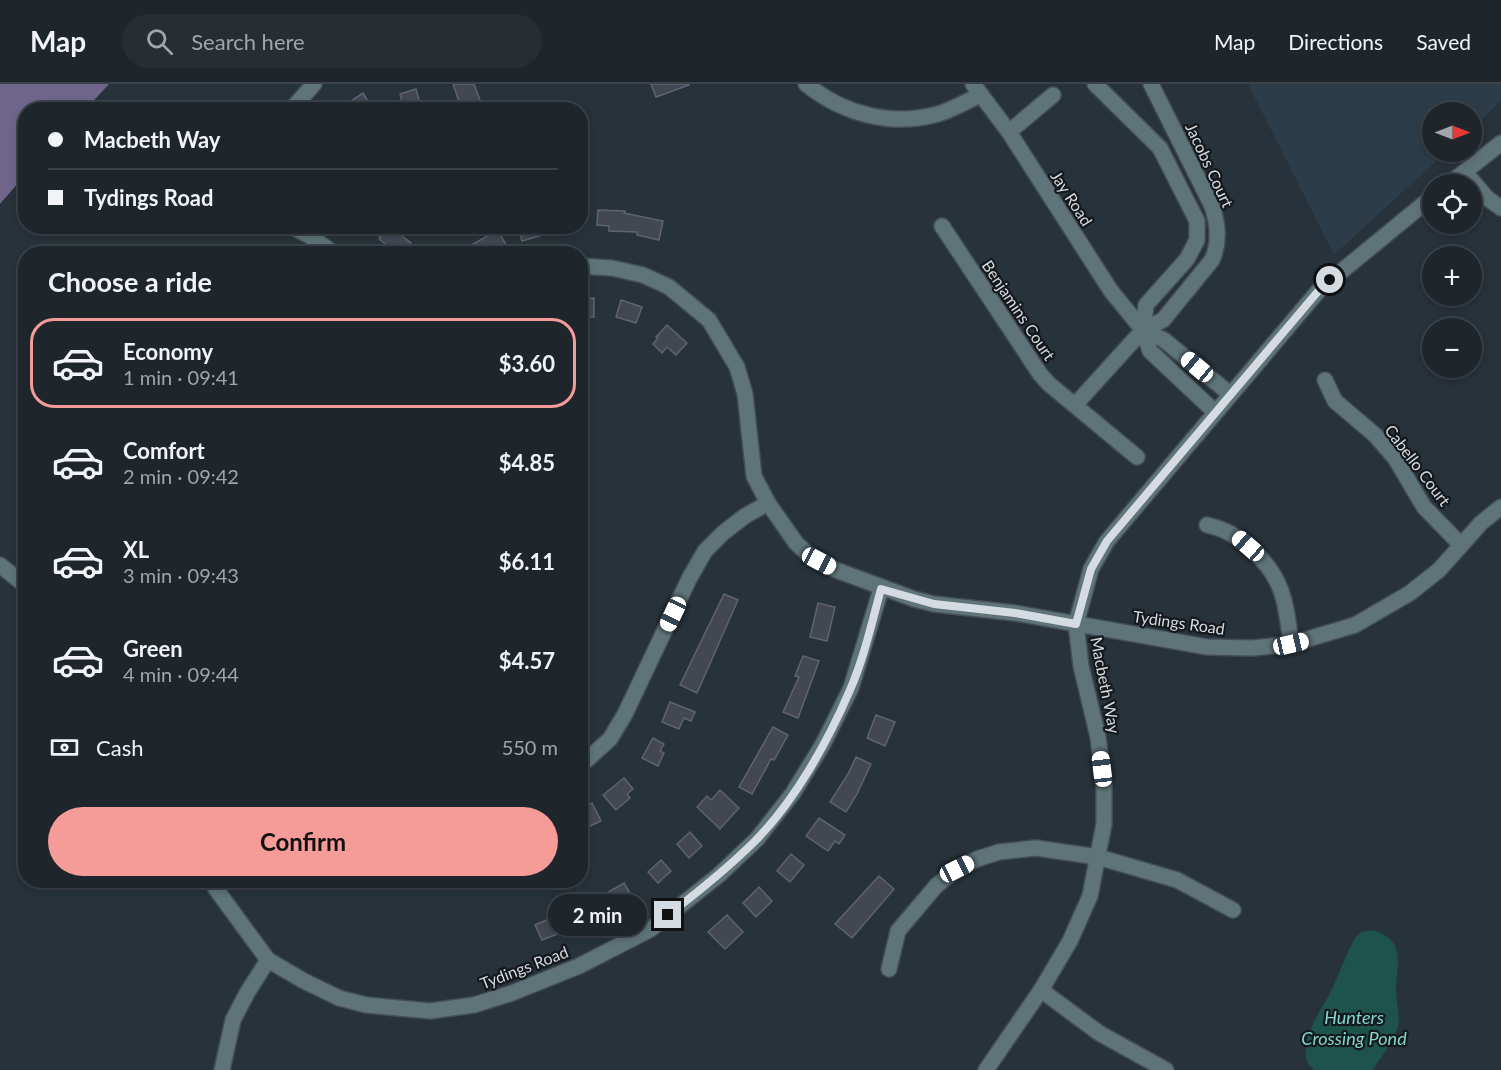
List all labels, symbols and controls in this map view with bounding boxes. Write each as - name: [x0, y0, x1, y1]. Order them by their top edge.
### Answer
- search box: [122, 14, 542, 68]
- text: Map: [30, 24, 86, 58]
- icon: search: [143, 25, 176, 58]
- text: Search here: [191, 28, 305, 55]
- text: Map: [1214, 29, 1255, 54]
- text: Directions: [1288, 29, 1383, 54]
- text: Saved: [1416, 29, 1471, 54]
- north arrow: [1422, 102, 1482, 162]
- map controls: [1422, 102, 1482, 378]
- street label: Jacobs Court: [1182, 120, 1238, 210]
- text: Macbeth Way: [84, 126, 220, 153]
- street label: Jay Road: [1047, 167, 1097, 229]
- button: locate: [1422, 174, 1482, 234]
- text: Tydings Road: [84, 184, 213, 211]
- button: +: [1422, 246, 1482, 306]
- street label: Benjamins Court: [979, 256, 1060, 364]
- text: Choose a ride: [48, 265, 212, 298]
- route start: [1316, 266, 1343, 293]
- button: −: [1422, 318, 1482, 378]
- icon: car: [51, 336, 105, 390]
- text: Economy: [123, 338, 213, 365]
- car: [1177, 349, 1217, 385]
- text: $3.60: [499, 350, 555, 377]
- text: 1 min · 09:41: [123, 365, 239, 389]
- street label: Cabello Court: [1381, 421, 1455, 510]
- icon: car: [51, 435, 105, 489]
- text: Comfort: [123, 437, 205, 464]
- text: $4.85: [499, 449, 555, 476]
- text: 2 min · 09:42: [123, 464, 239, 488]
- car: [1229, 527, 1267, 565]
- icon: car: [51, 534, 105, 588]
- text: XL: [123, 536, 149, 563]
- car: [799, 545, 839, 577]
- text: $6.11: [499, 548, 555, 575]
- text: 3 min · 09:43: [123, 563, 239, 587]
- car: [657, 594, 689, 634]
- street label: Tydings Road: [1132, 606, 1226, 638]
- car: [1271, 631, 1311, 657]
- icon: car: [51, 633, 105, 687]
- text: Green: [123, 635, 183, 662]
- street label: Macbeth Way: [1087, 635, 1125, 736]
- text: $4.57: [499, 647, 555, 674]
- text: 4 min · 09:44: [123, 662, 239, 686]
- icon: cash: [48, 731, 81, 764]
- text: Cash: [96, 734, 143, 761]
- text: 550 m: [502, 735, 558, 759]
- car: [1091, 750, 1113, 788]
- button: Confirm: [48, 807, 558, 876]
- car: [937, 853, 977, 885]
- callout: 2 min: [548, 894, 647, 936]
- route end: [654, 901, 681, 928]
- text: 2 min: [573, 903, 622, 927]
- street label: Tydings Road: [477, 942, 571, 992]
- water label: Hunters Crossing Pond: [1301, 1006, 1407, 1049]

